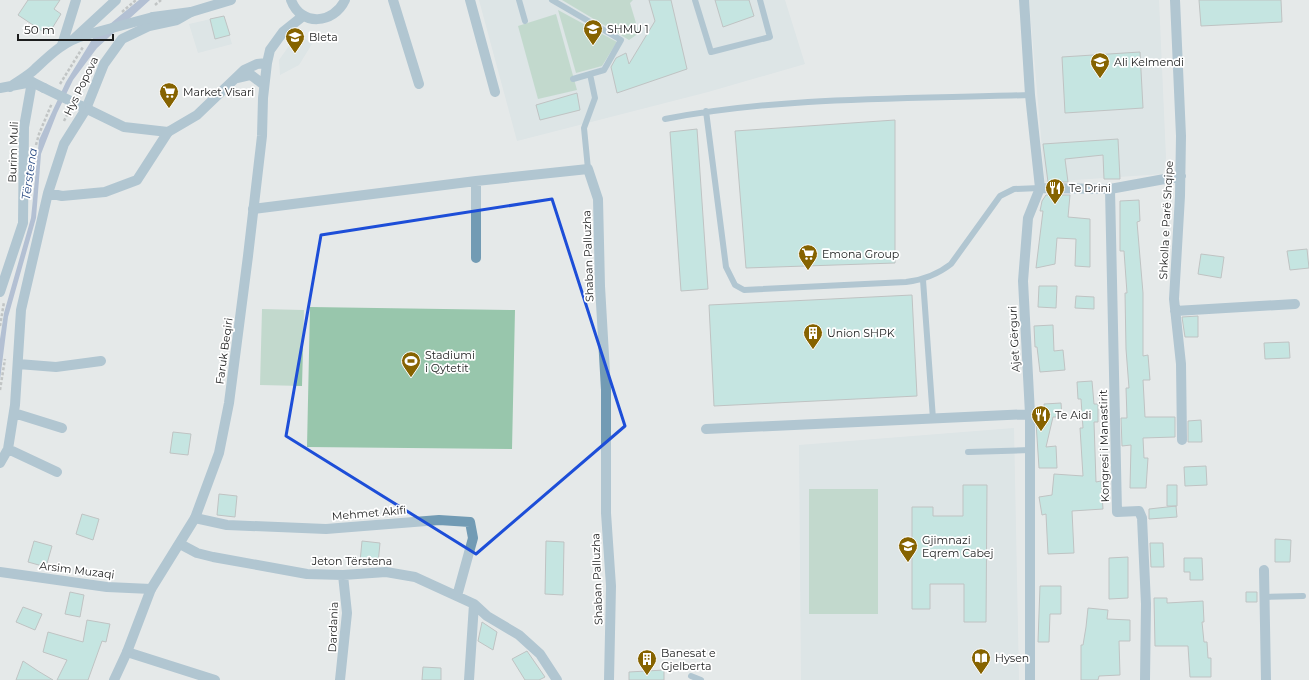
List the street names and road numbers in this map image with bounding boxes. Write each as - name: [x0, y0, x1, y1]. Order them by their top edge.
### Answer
- street label: Hys Popova: [61, 54, 101, 118]
- street label: Burim Muli: [5, 121, 21, 183]
- street label: Shkolla e Parë Shqipe: [1156, 160, 1176, 280]
- street label: Shaban Palluzha: [579, 210, 597, 302]
- street label: Ajet Gërguri: [1005, 305, 1023, 373]
- street label: Faruk Beqiri: [212, 317, 236, 385]
- street label: Kongresi i Manastirit: [1096, 389, 1112, 502]
- street label: Mehmet Akifi: [331, 503, 407, 523]
- street label: Shaban Palluzha: [588, 533, 606, 625]
- street label: Jeton Tërstena: [311, 554, 392, 568]
- street label: Arsim Muzaqi: [39, 558, 115, 582]
- street label: Dardania: [325, 601, 341, 653]

